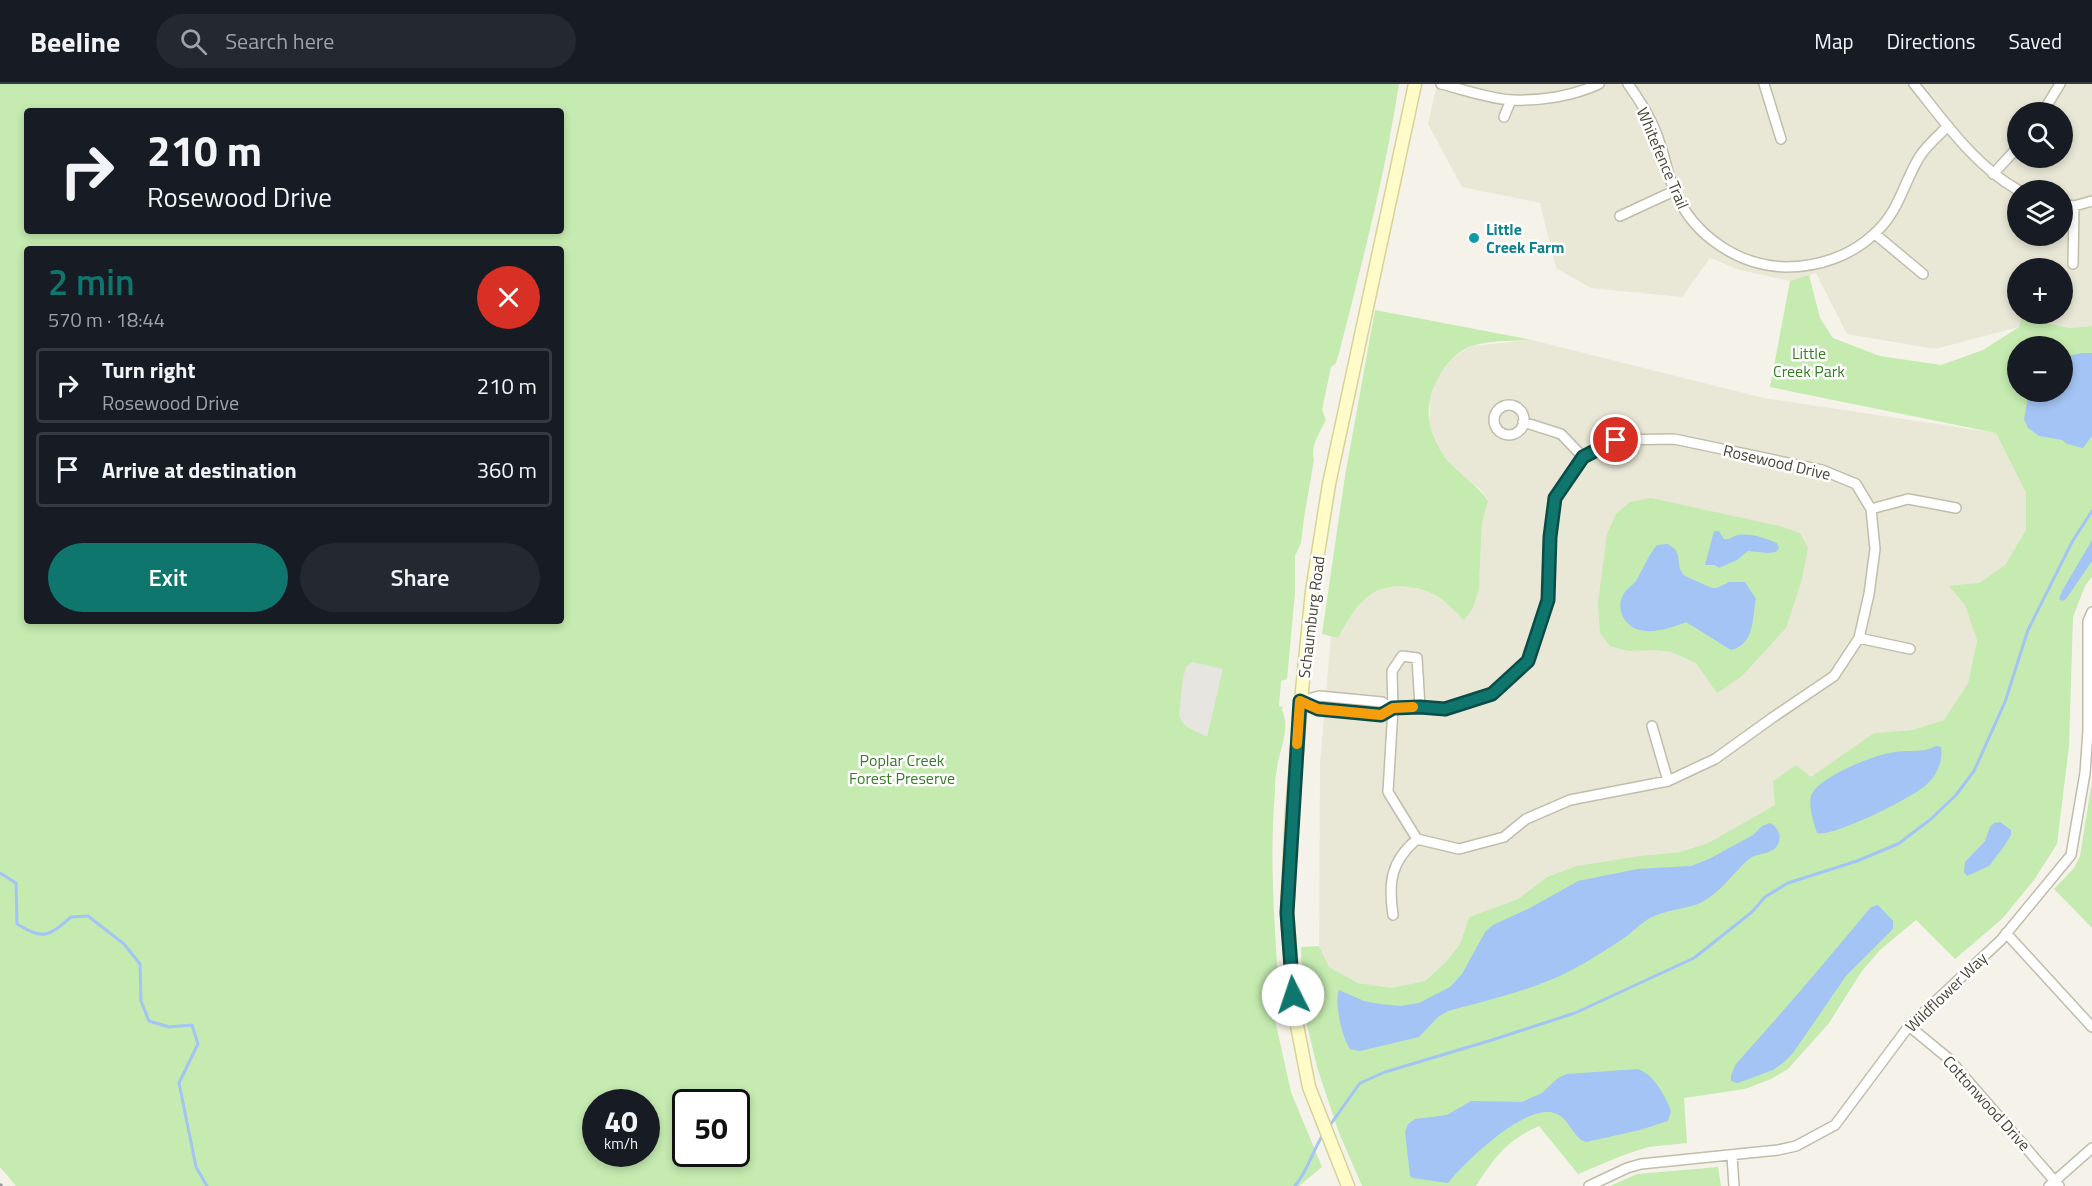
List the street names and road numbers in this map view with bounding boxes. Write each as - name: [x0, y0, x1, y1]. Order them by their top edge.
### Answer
- street label: Whitefence Trail: [1631, 104, 1695, 212]
- street label: Rosewood Drive: [1721, 438, 1833, 486]
- street label: Schaumburg Road: [1292, 555, 1330, 679]
- street label: Wildflower Way: [1900, 946, 1993, 1037]
- street label: Cottonwood Drive: [1938, 1050, 2036, 1156]

